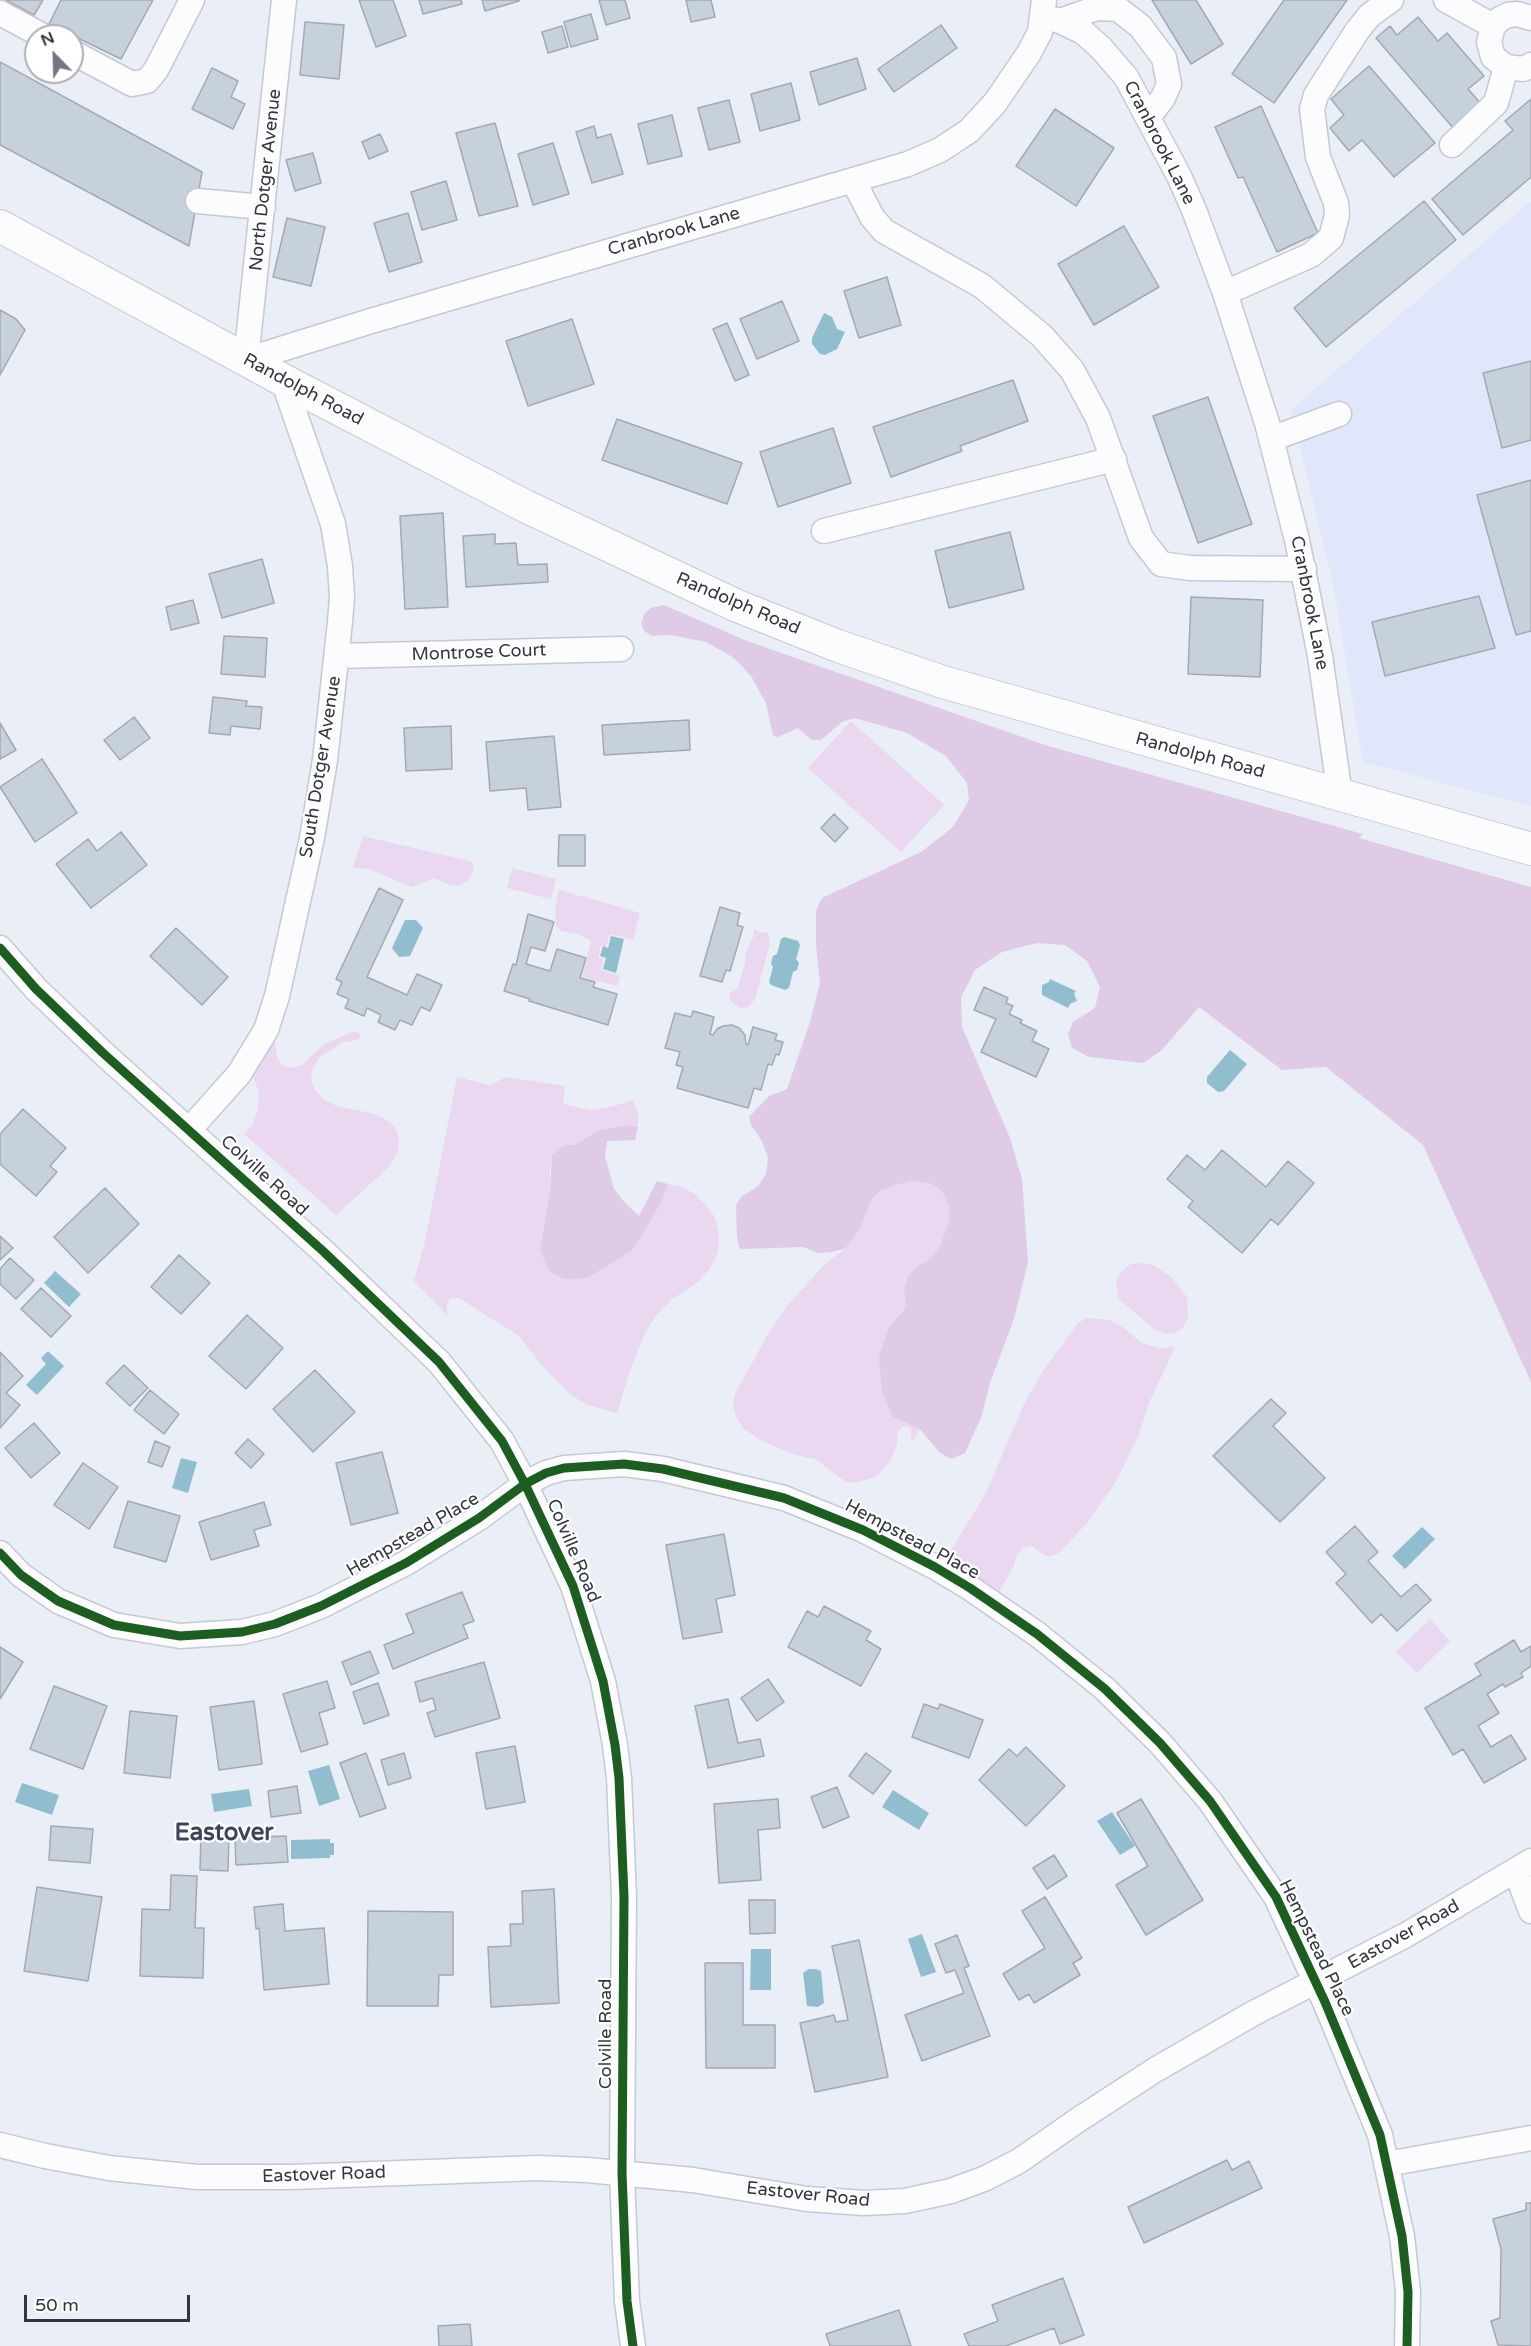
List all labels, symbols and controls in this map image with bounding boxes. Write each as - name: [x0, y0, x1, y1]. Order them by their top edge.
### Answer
- north arrow: [24, 24, 84, 84]
- text: N: [38, 28, 58, 51]
- street label: Cranbrook Lane: [1118, 77, 1200, 209]
- street label: North Dotger Avenue: [246, 88, 286, 272]
- street label: Cranbrook Lane: [605, 203, 743, 261]
- street label: Randolph Road: [239, 349, 367, 431]
- street label: Cranbrook Lane: [1285, 534, 1333, 672]
- street label: Randolph Road: [673, 568, 803, 640]
- street label: Montrose Court: [411, 640, 547, 666]
- street label: South Dotger Avenue: [296, 675, 346, 859]
- street label: Randolph Road: [1133, 728, 1267, 784]
- street label: Colville Road: [216, 1131, 312, 1221]
- street label: Hempstead Place: [343, 1488, 483, 1582]
- street label: Hempstead Place: [841, 1495, 983, 1585]
- street label: Colville Road: [541, 1496, 605, 1606]
- district label: Eastover: [175, 1820, 273, 1848]
- street label: Hempstead Place: [1274, 1876, 1358, 2020]
- street label: Eastover Road: [1345, 1895, 1463, 1975]
- street label: Colville Road: [595, 1979, 617, 2089]
- street label: Eastover Road: [262, 2162, 386, 2188]
- street label: Eastover Road: [745, 2178, 871, 2212]
- scale bar: [27, 2283, 194, 2321]
- text: 50 m: [35, 2294, 79, 2316]

